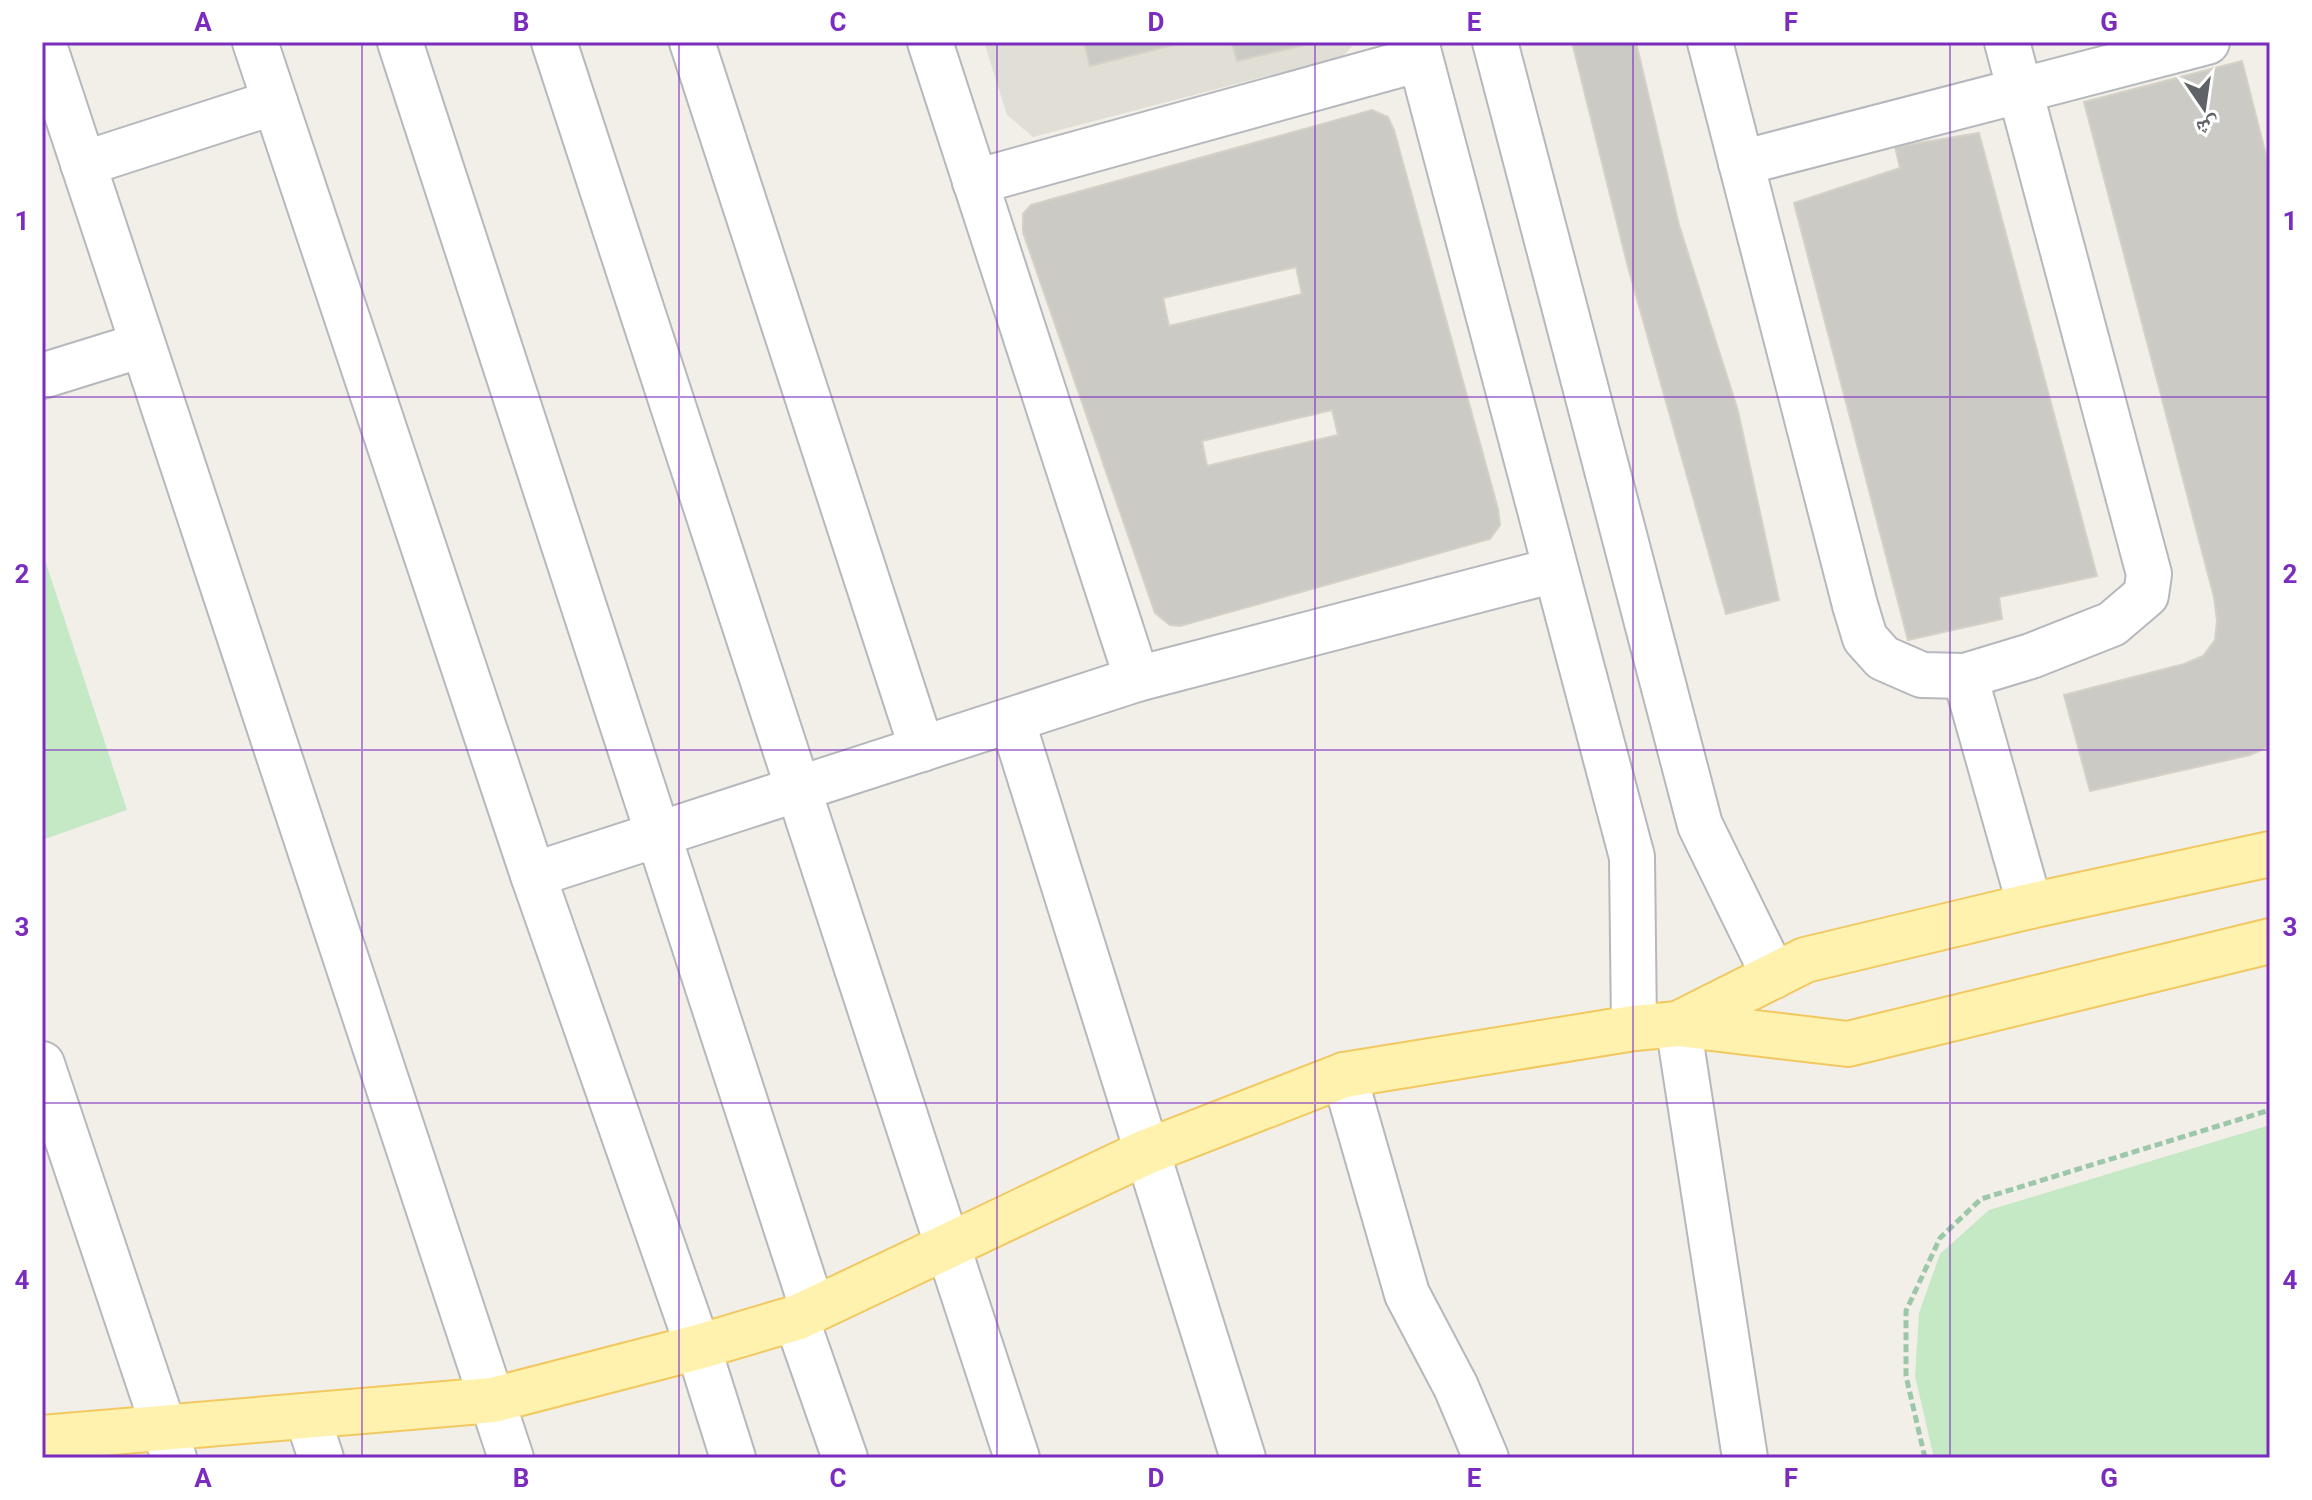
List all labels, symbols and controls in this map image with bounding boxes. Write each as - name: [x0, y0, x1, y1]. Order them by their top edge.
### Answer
- text: A: [194, 7, 212, 37]
- text: B: [513, 7, 529, 37]
- text: C: [829, 7, 847, 37]
- text: D: [1148, 7, 1164, 37]
- text: E: [1467, 7, 1482, 37]
- text: F: [1784, 7, 1798, 37]
- text: G: [2100, 7, 2118, 37]
- north arrow: [2164, 68, 2244, 148]
- text: ش: [2194, 111, 2223, 142]
- text: 1: [15, 206, 29, 236]
- text: 1: [2283, 206, 2297, 236]
- text: 2: [15, 559, 29, 589]
- text: 2: [2283, 559, 2297, 589]
- text: 3: [15, 912, 29, 942]
- text: 3: [2283, 912, 2297, 942]
- text: 4: [15, 1265, 30, 1295]
- text: 4: [2283, 1265, 2298, 1295]
- text: A: [194, 1463, 212, 1493]
- text: B: [513, 1463, 529, 1493]
- text: C: [829, 1463, 847, 1493]
- text: D: [1148, 1463, 1164, 1493]
- text: E: [1467, 1463, 1482, 1493]
- text: F: [1784, 1463, 1798, 1493]
- text: G: [2100, 1463, 2118, 1493]

